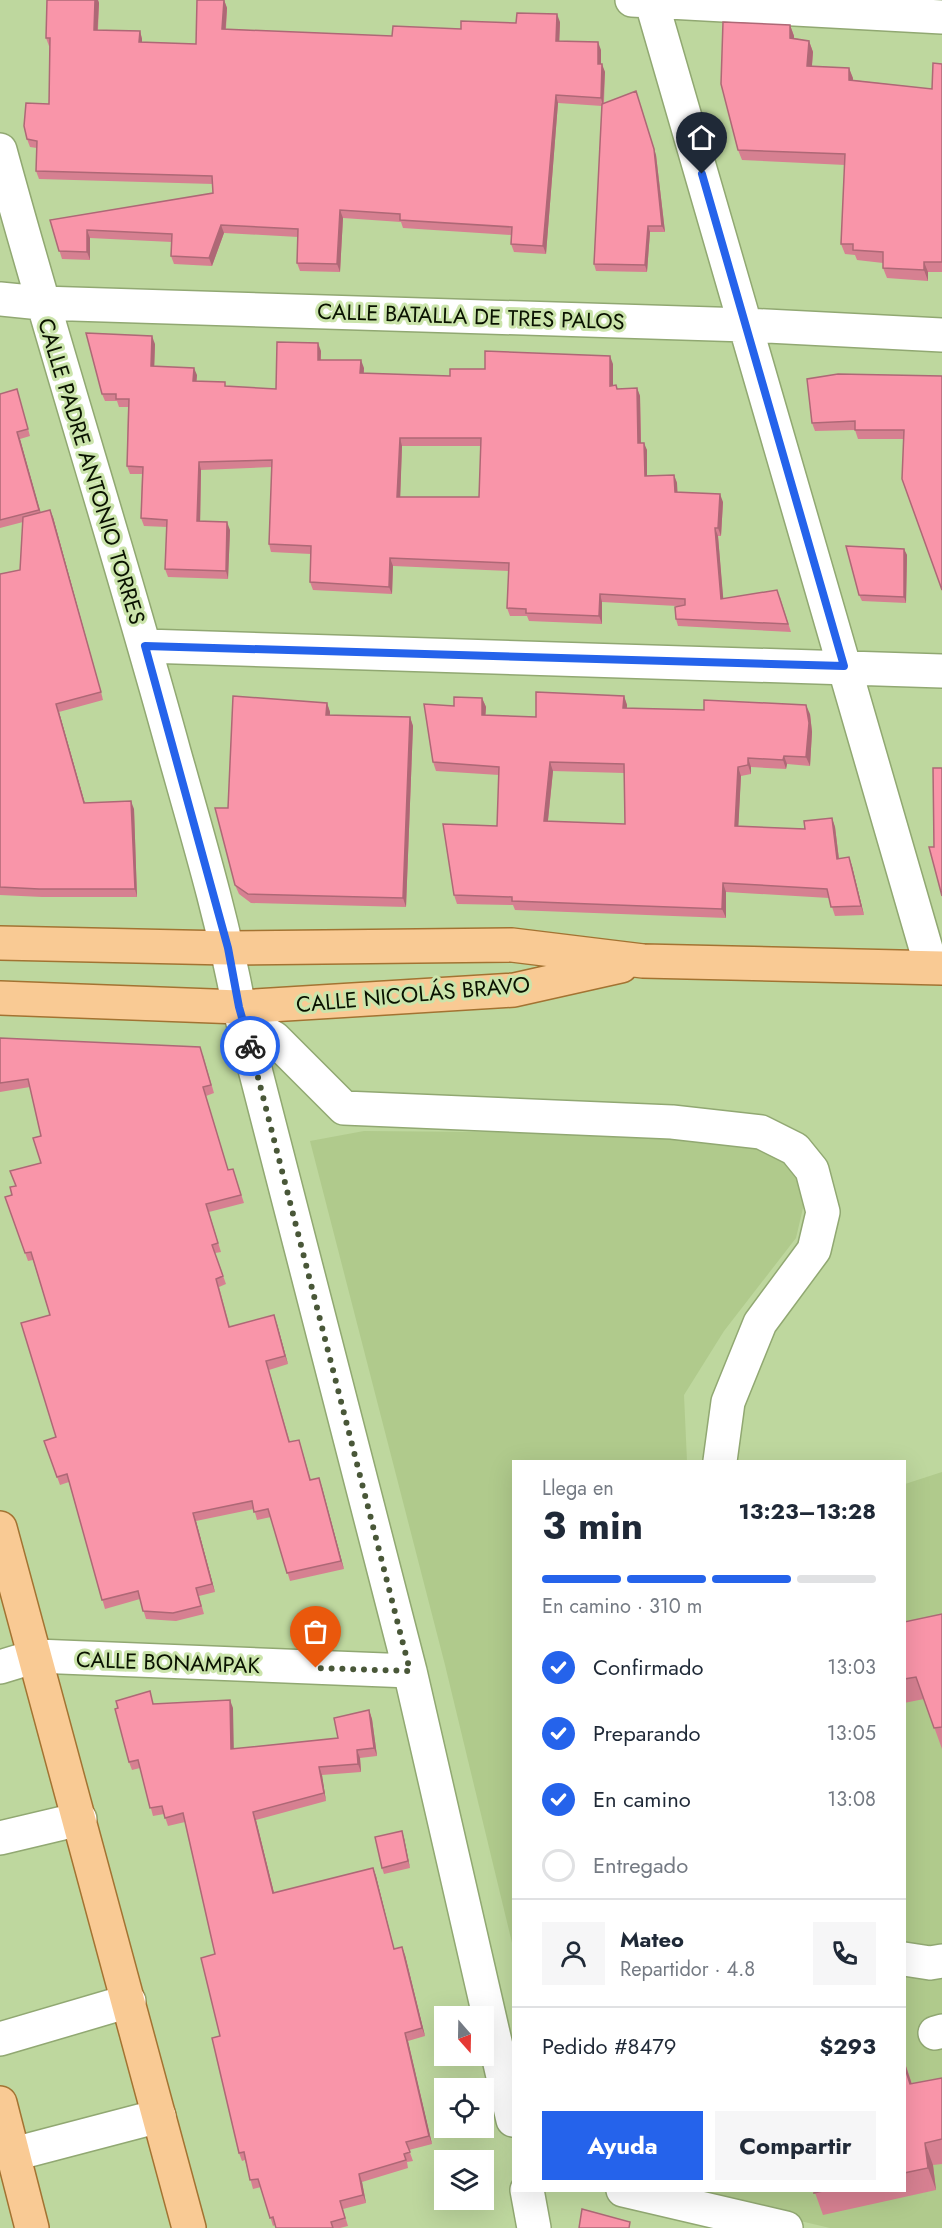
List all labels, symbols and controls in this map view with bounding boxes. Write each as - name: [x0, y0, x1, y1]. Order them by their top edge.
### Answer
- pin: [676, 112, 727, 174]
- icon: home: [685, 121, 718, 154]
- street label: CALLE BATALLA DE TRES PALOS: [317, 295, 625, 337]
- street label: CALLE PADRE ANTONIO TORRES: [30, 314, 154, 628]
- street label: CALLE NICOLÁS BRAVO: [295, 968, 531, 1020]
- courier: [220, 1016, 280, 1076]
- icon: bike: [234, 1030, 267, 1063]
- text: Llega en: [542, 1474, 614, 1503]
- text: 13:23–13:28: [739, 1495, 876, 1527]
- text: 3 min: [542, 1497, 643, 1554]
- text: En camino · 310 m: [542, 1592, 702, 1621]
- pin: [290, 1606, 341, 1668]
- icon: bag: [299, 1615, 332, 1648]
- street label: CALLE BONAMPAK: [75, 1643, 261, 1681]
- icon: check: [542, 1651, 575, 1684]
- text: Confirmado: [593, 1651, 703, 1683]
- text: 13:03: [827, 1653, 876, 1682]
- icon: check: [542, 1717, 575, 1750]
- text: Preparando: [593, 1717, 701, 1749]
- text: 13:05: [827, 1719, 876, 1748]
- icon: check: [542, 1783, 575, 1816]
- text: En camino: [593, 1783, 691, 1815]
- text: 13:08: [827, 1785, 876, 1814]
- text: Entregado: [593, 1849, 688, 1881]
- button: person: [542, 1922, 605, 1985]
- button: phone: [813, 1922, 876, 1985]
- text: Mateo: [620, 1923, 684, 1955]
- text: Repartidor · 4.8: [620, 1955, 755, 1984]
- north arrow: [434, 2006, 494, 2066]
- map controls: [434, 2006, 494, 2210]
- text: Pedido #8479: [542, 2030, 677, 2062]
- text: $293: [820, 2030, 876, 2062]
- button: locate: [434, 2078, 494, 2138]
- button: Ayuda: [542, 2111, 703, 2180]
- button: Compartir: [715, 2111, 876, 2180]
- button: layers: [434, 2150, 494, 2210]

